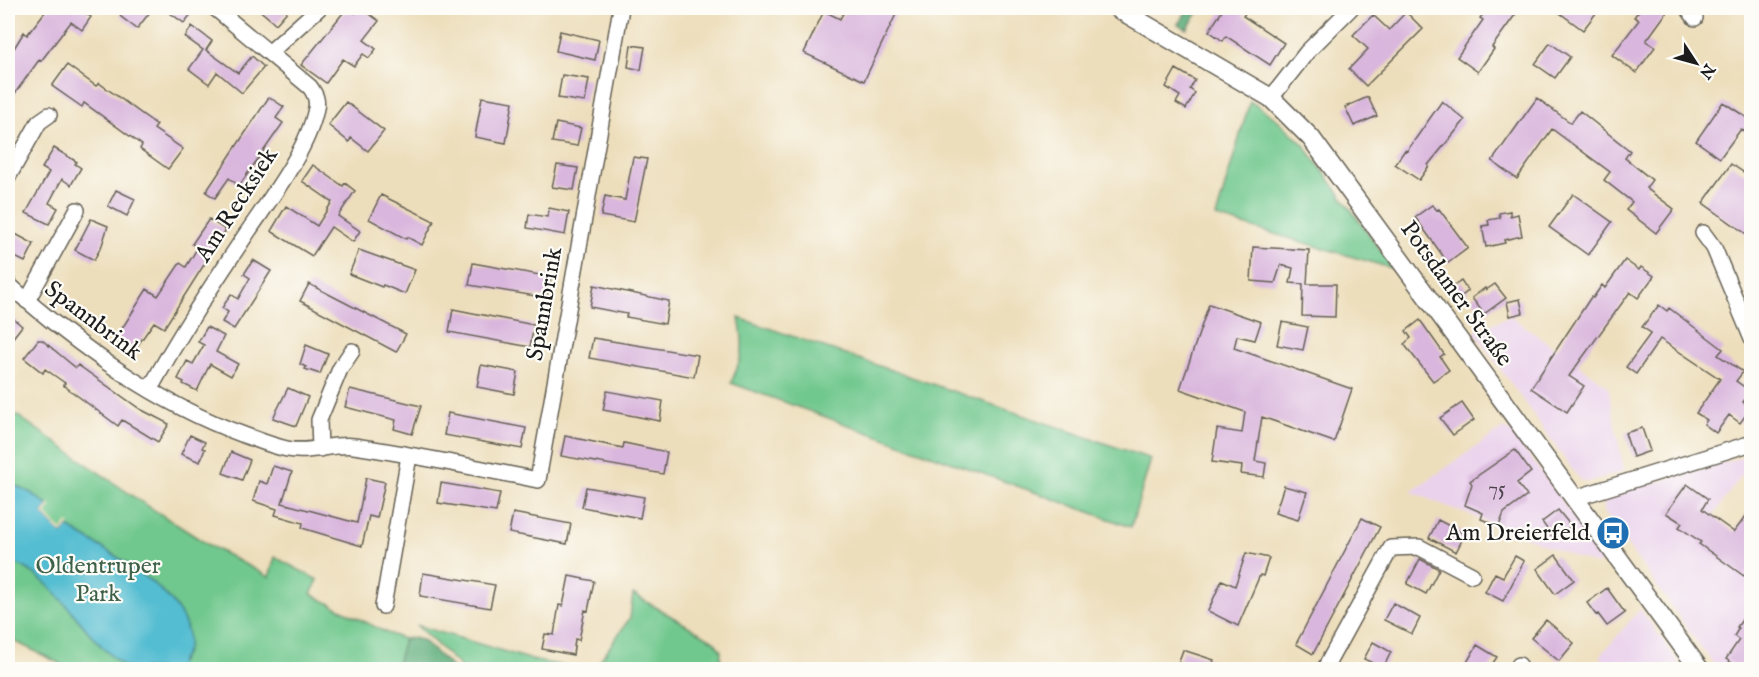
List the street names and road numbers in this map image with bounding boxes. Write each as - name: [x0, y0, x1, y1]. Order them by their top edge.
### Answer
- street label: Am Recksiek: [188, 142, 286, 269]
- street label: Potsdamer Straße: [1393, 215, 1519, 373]
- street label: Spannbrink: [520, 245, 570, 363]
- street label: Spannbrink: [38, 274, 148, 368]

